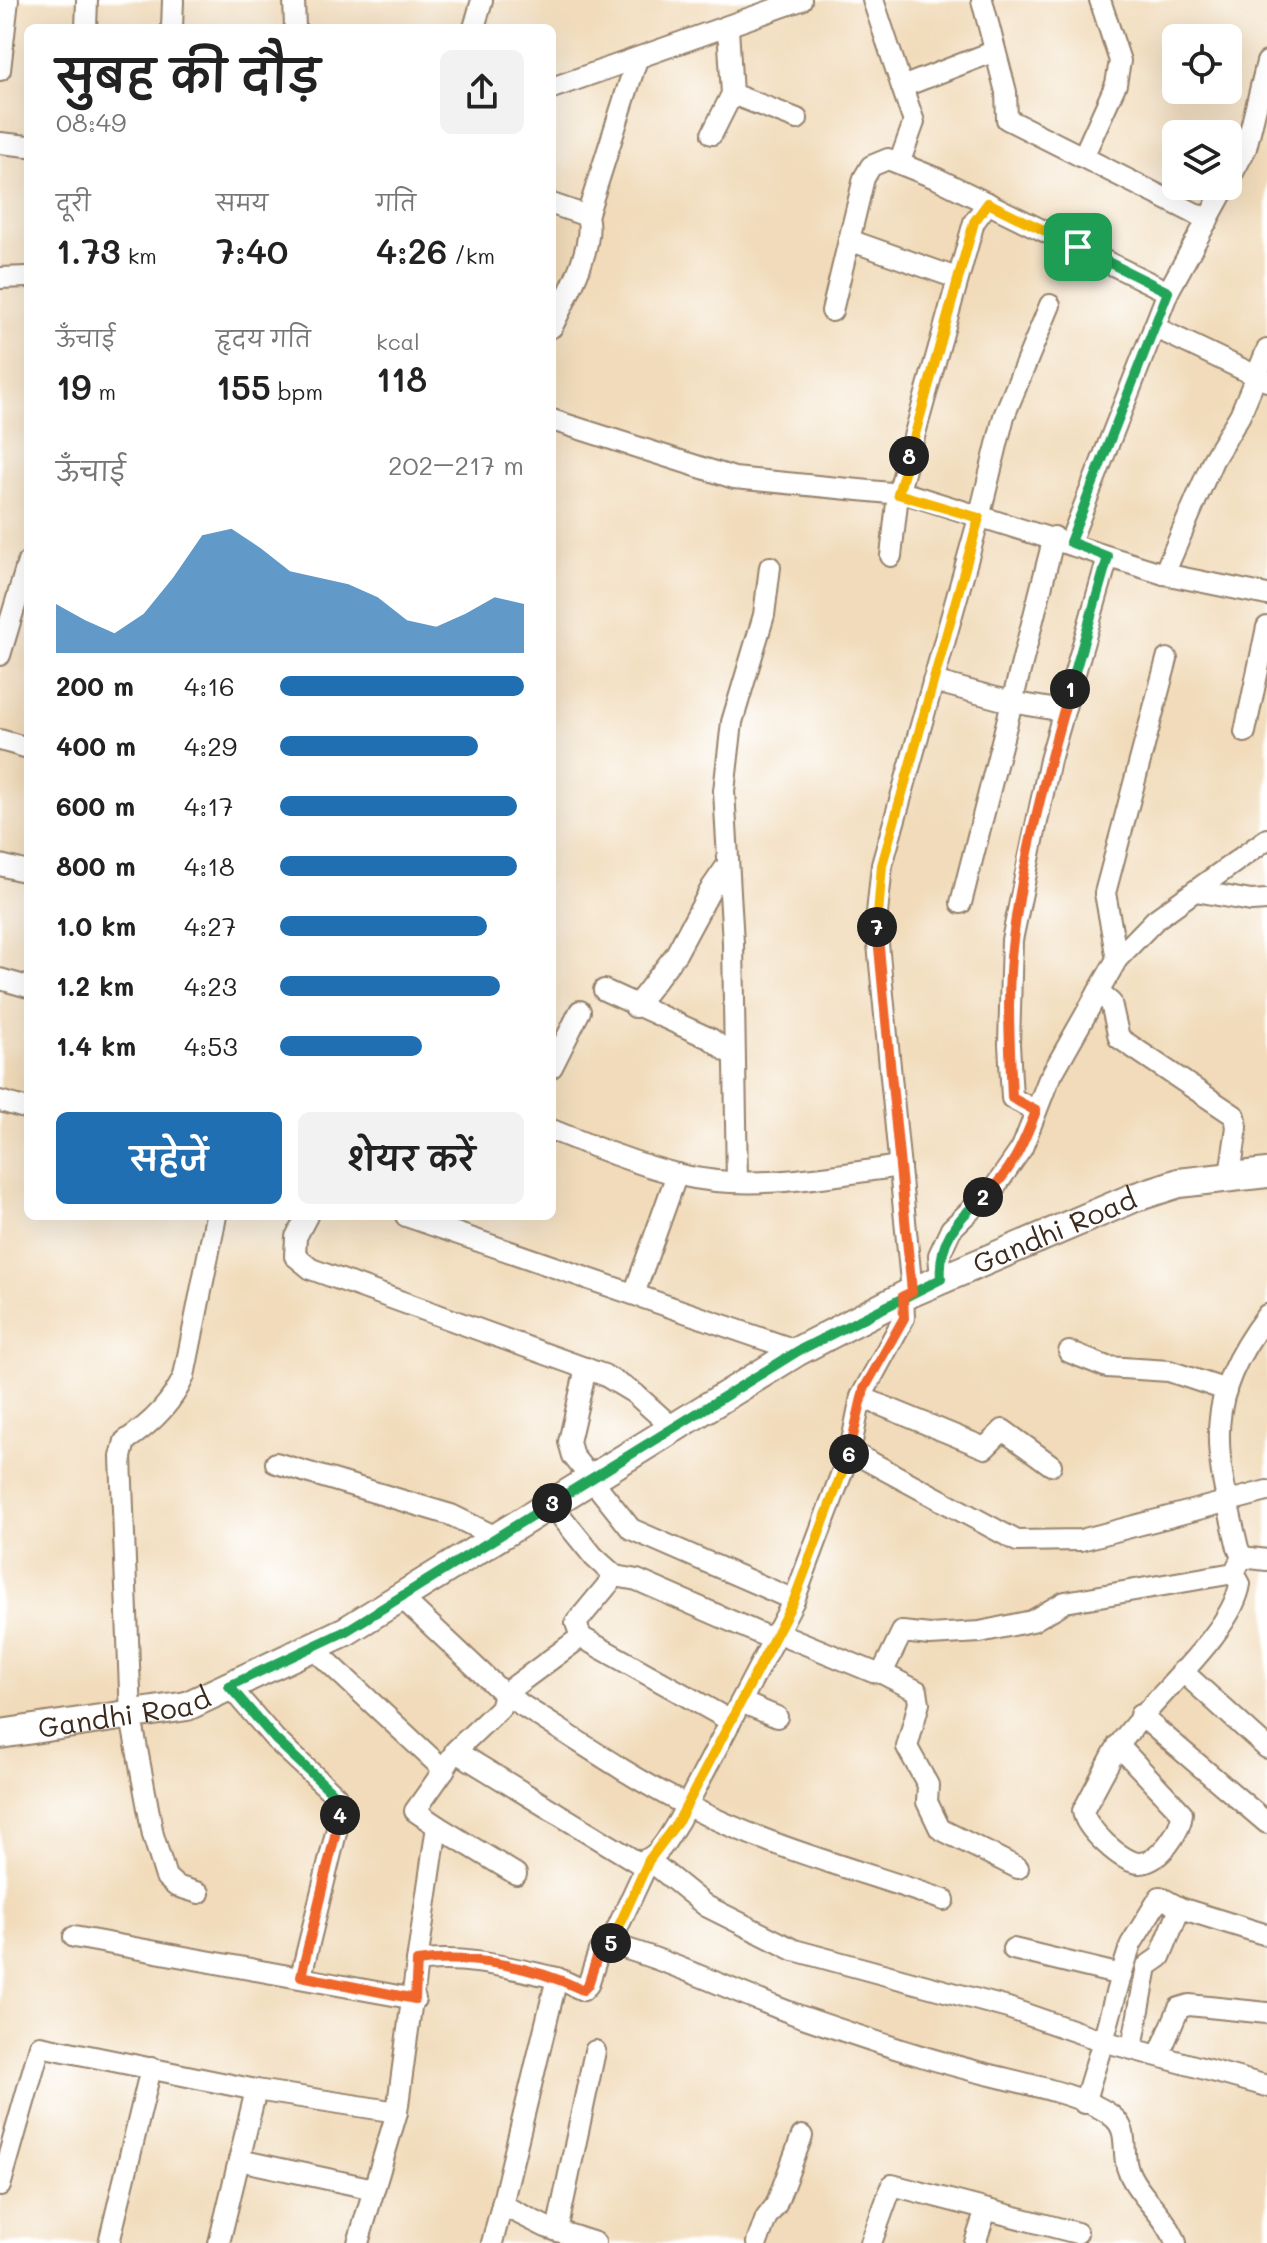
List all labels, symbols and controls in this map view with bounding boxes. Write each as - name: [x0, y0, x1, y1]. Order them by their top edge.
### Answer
- map controls: [1162, 24, 1242, 200]
- button: locate: [1162, 24, 1242, 104]
- text: सुबह की दौड़: [56, 46, 320, 103]
- button: share: [440, 50, 524, 134]
- text: 08:49: [56, 105, 126, 139]
- button: layers: [1162, 120, 1242, 200]
- text: दूरी: [56, 188, 91, 217]
- text: समय: [216, 188, 268, 217]
- text: गति: [376, 188, 416, 217]
- pin: [1044, 213, 1112, 281]
- icon: arrive: [1056, 225, 1100, 269]
- text: 1.73: [56, 228, 121, 273]
- text: 7:40: [216, 228, 288, 273]
- text: 4:26: [376, 228, 447, 273]
- text: km: [121, 241, 157, 270]
- text: /km: [447, 241, 495, 270]
- text: ऊँचाई: [56, 324, 115, 353]
- text: हृदय गति: [216, 324, 311, 353]
- text: kcal: [376, 327, 420, 356]
- text: 118: [376, 356, 427, 401]
- text: 19: [56, 364, 91, 409]
- text: 155: [216, 364, 271, 409]
- text: m: [91, 377, 116, 406]
- text: bpm: [271, 377, 323, 406]
- pin: 8: [889, 436, 929, 476]
- text: 8: [902, 441, 916, 470]
- text: 202–217 m: [388, 448, 524, 482]
- text: ऊँचाई: [56, 454, 126, 488]
- text: 200 m: [56, 669, 134, 703]
- text: 4:16: [184, 669, 235, 703]
- pin: 1: [1050, 669, 1090, 709]
- text: 1: [1065, 674, 1075, 703]
- text: 400 m: [56, 729, 136, 763]
- text: 4:29: [184, 729, 237, 763]
- text: 600 m: [56, 789, 135, 823]
- text: 4:17: [184, 789, 233, 823]
- text: 800 m: [56, 849, 136, 883]
- text: 4:18: [184, 849, 235, 883]
- pin: 7: [857, 907, 897, 947]
- text: 1.0 km: [56, 909, 136, 943]
- text: 4:27: [184, 909, 236, 943]
- text: 7: [871, 912, 883, 941]
- text: 1.2 km: [56, 969, 134, 1003]
- text: 4:23: [184, 969, 237, 1003]
- text: 1.4 km: [56, 1029, 136, 1063]
- text: 4:53: [184, 1029, 238, 1063]
- button: सहेजें: [56, 1112, 282, 1204]
- button: शेयर करें: [298, 1112, 524, 1204]
- pin: 2: [963, 1177, 1003, 1217]
- street label: Gandhi Road: [967, 1180, 1142, 1281]
- text: 2: [977, 1182, 989, 1211]
- pin: 6: [829, 1434, 869, 1474]
- text: 6: [842, 1439, 856, 1468]
- pin: 3: [532, 1483, 572, 1523]
- text: 3: [545, 1488, 559, 1517]
- street label: Gandhi Road: [35, 1678, 216, 1745]
- pin: 4: [320, 1795, 360, 1835]
- text: 4: [333, 1800, 347, 1829]
- pin: 5: [591, 1923, 631, 1963]
- text: 5: [605, 1928, 617, 1957]

